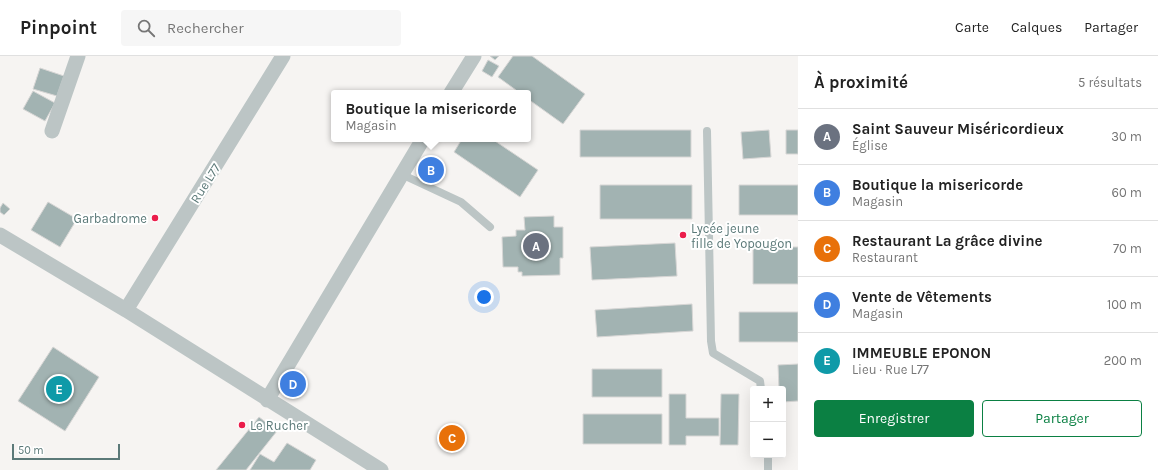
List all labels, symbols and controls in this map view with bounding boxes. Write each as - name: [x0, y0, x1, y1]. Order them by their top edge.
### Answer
- search box: [121, 10, 401, 46]
- text: Pinpoint: [20, 17, 97, 39]
- icon: search: [135, 17, 157, 39]
- text: Rechercher: [167, 19, 244, 37]
- text: Carte: [955, 19, 989, 36]
- text: Calques: [1011, 19, 1062, 36]
- text: Partager: [1084, 19, 1138, 36]
- text: À proximité: [814, 72, 908, 92]
- text: 5 résultats: [1078, 75, 1142, 90]
- popup: [331, 90, 531, 142]
- text: Boutique la misericorde: [345, 100, 517, 118]
- text: Magasin: [345, 118, 397, 133]
- text: Saint Sauveur Miséricordieux: [852, 120, 1064, 138]
- text: A: [823, 129, 831, 144]
- text: 30 m: [1111, 129, 1142, 144]
- text: Église: [852, 138, 888, 153]
- pin: B: [418, 155, 444, 185]
- street label: Rue L77: [187, 161, 223, 206]
- text: Boutique la misericorde: [852, 176, 1023, 194]
- text: B: [823, 185, 831, 200]
- text: 60 m: [1112, 185, 1142, 200]
- text: Magasin: [852, 194, 903, 209]
- place label: Garbadrome: [74, 211, 147, 226]
- marker: Garbadrome: [150, 213, 160, 223]
- place label: Lycée jeune fille de Yopougon: [691, 221, 792, 251]
- marker: Lycée jeune fille de Yopougon: [678, 230, 688, 240]
- pin: A: [523, 231, 549, 261]
- text: Restaurant La grâce divine: [852, 232, 1043, 250]
- text: C: [823, 241, 831, 256]
- text: 70 m: [1113, 241, 1142, 256]
- text: Restaurant: [852, 250, 918, 265]
- your location: [474, 287, 494, 307]
- text: Vente de Vêtements: [852, 288, 992, 306]
- text: D: [823, 297, 831, 312]
- text: 100 m: [1107, 297, 1142, 312]
- text: Magasin: [852, 306, 903, 321]
- text: IMMEUBLE EPONON: [852, 344, 991, 362]
- text: E: [823, 353, 831, 368]
- text: 200 m: [1104, 353, 1142, 368]
- text: Lieu · Rue L77: [852, 362, 929, 377]
- pin: D: [280, 369, 306, 399]
- pin: E: [46, 374, 72, 404]
- map controls: [750, 386, 786, 458]
- button: +: [750, 386, 786, 422]
- button: Enregistrer: [814, 400, 974, 437]
- button: Partager: [982, 400, 1142, 437]
- place label: Le Rucher: [250, 418, 308, 433]
- marker: Le Rucher: [237, 420, 247, 430]
- button: −: [750, 422, 786, 458]
- pin: C: [439, 423, 465, 453]
- scale bar: [12, 442, 120, 461]
- text: 50 m: [18, 444, 44, 457]

